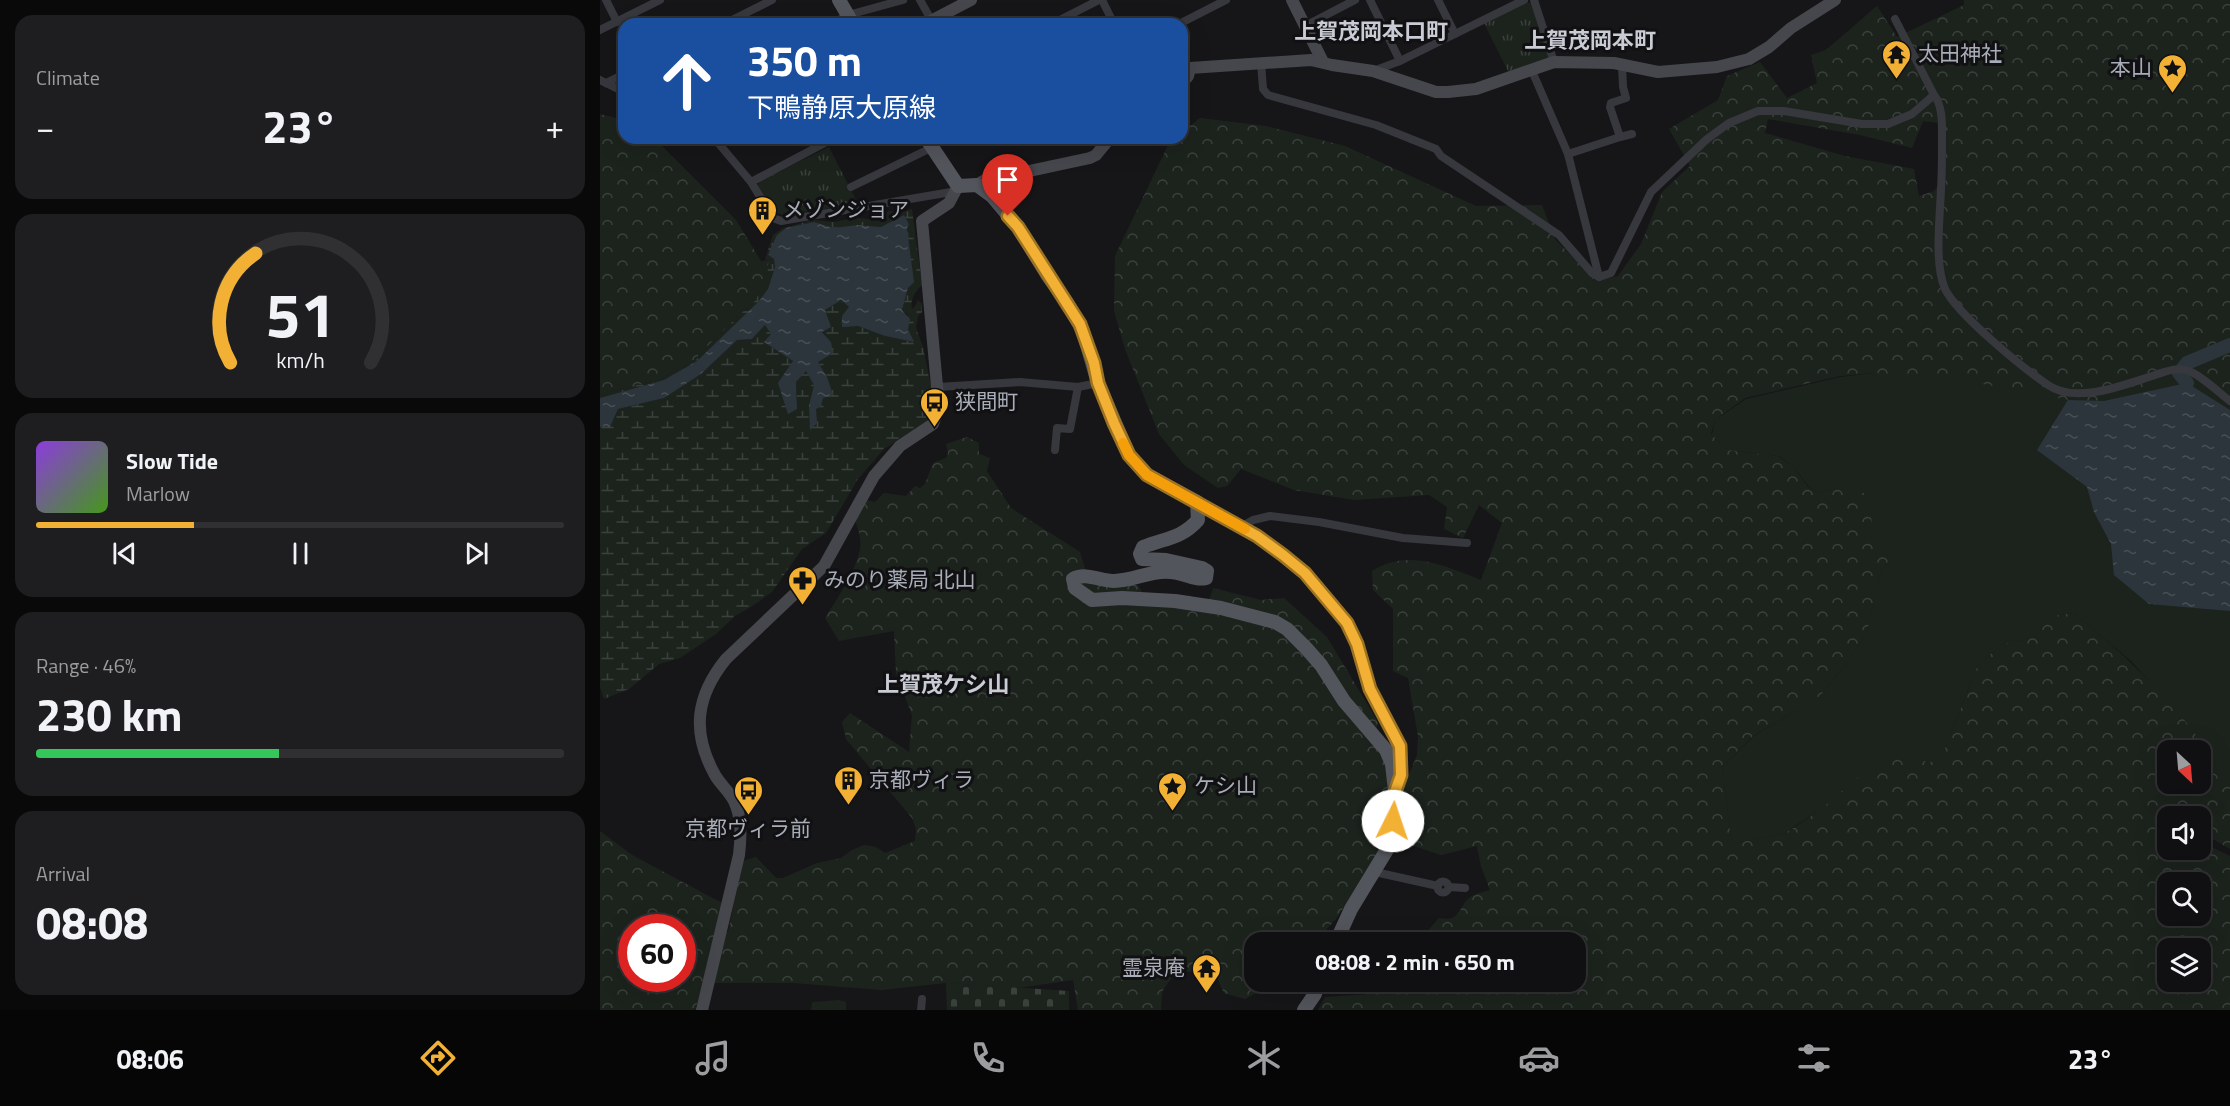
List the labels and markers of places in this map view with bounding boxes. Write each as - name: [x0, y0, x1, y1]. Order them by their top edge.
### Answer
- place label: 太田神社: [1918, 37, 2002, 69]
- temple icon: 太田神社: [1881, 38, 1913, 80]
- place label: 本山: [2110, 51, 2152, 83]
- place icon: 本山: [2157, 52, 2189, 94]
- pin: [982, 154, 1033, 216]
- place label: メゾンジョア: [783, 193, 909, 225]
- building icon: メゾンジョア: [746, 194, 778, 236]
- place label: 狭間町: [955, 385, 1018, 417]
- bus stop icon: 狭間町: [918, 386, 950, 428]
- place label: みのり薬局 北山: [824, 563, 976, 595]
- pharmacy icon: みのり薬局 北山: [787, 564, 819, 606]
- place label: 京都ヴィラ: [869, 763, 974, 795]
- building icon: 京都ヴィラ: [832, 764, 864, 806]
- place label: ケシ山: [1194, 769, 1257, 801]
- place icon: ケシ山: [1157, 770, 1189, 812]
- bus stop icon: 京都ヴィラ前: [732, 774, 764, 816]
- place label: 京都ヴィラ前: [685, 812, 811, 844]
- place label: 霊泉庵: [1122, 951, 1185, 983]
- temple icon: 霊泉庵: [1190, 952, 1222, 994]

